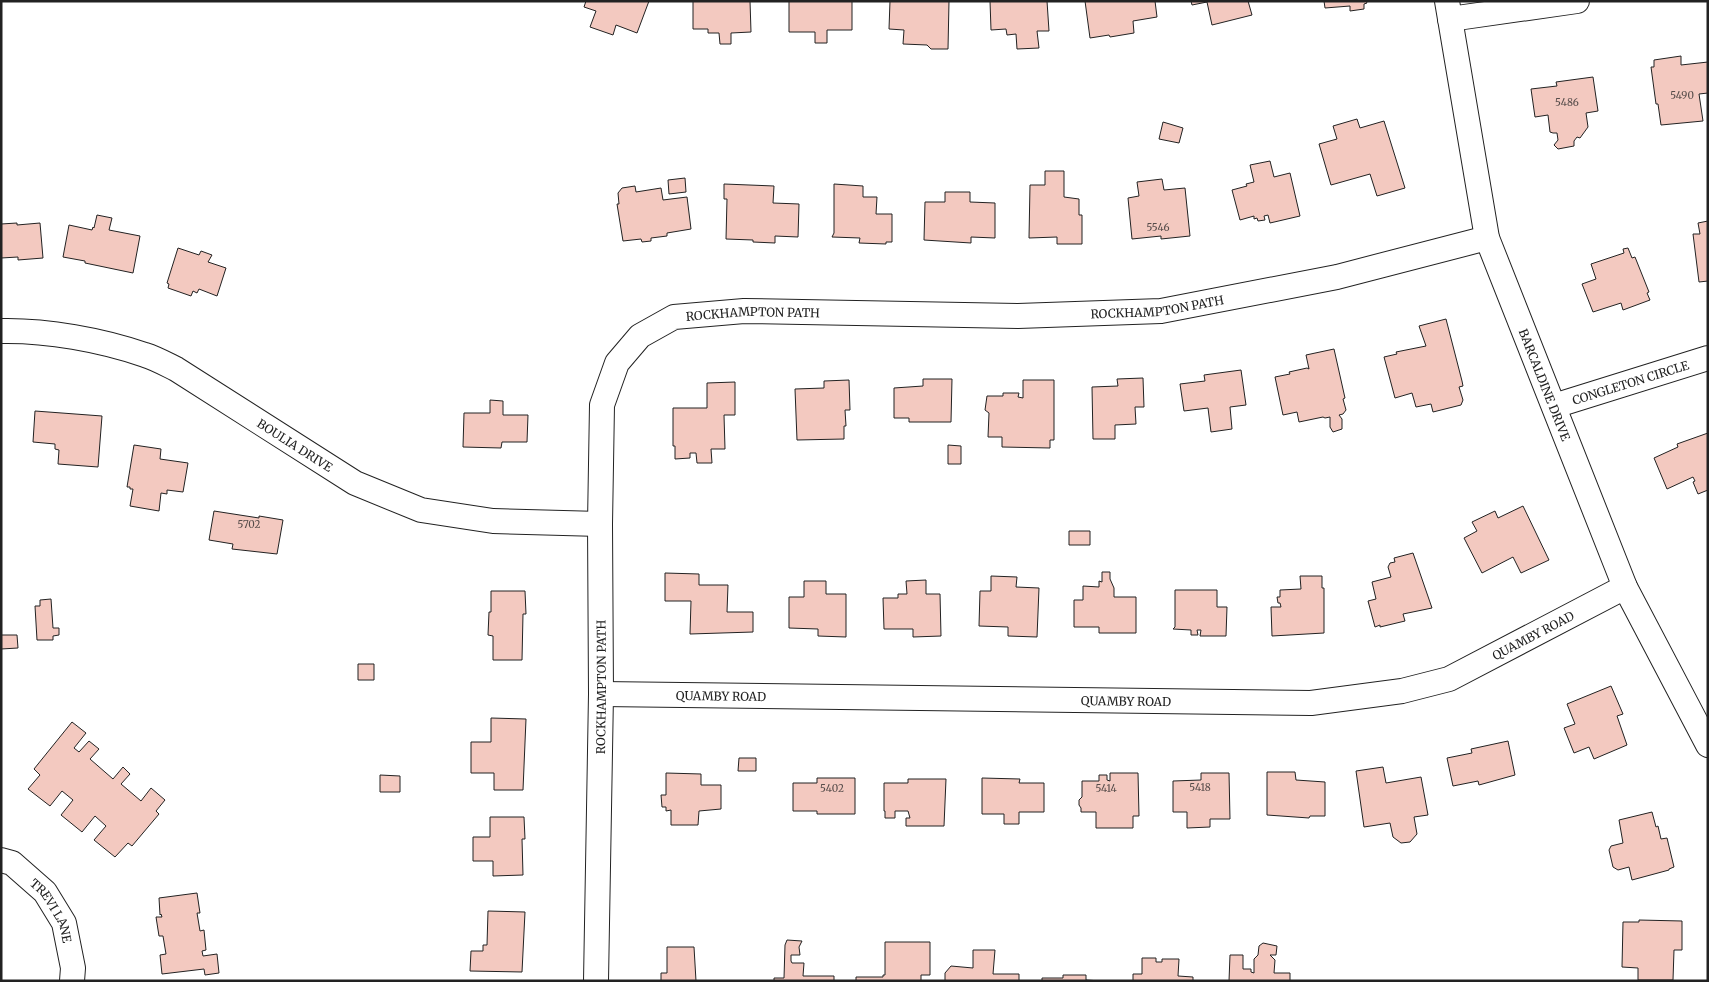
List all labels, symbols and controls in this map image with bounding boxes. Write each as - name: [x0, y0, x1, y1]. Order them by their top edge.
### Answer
- house number: 5490: [1670, 89, 1694, 102]
- house number: 5486: [1555, 96, 1579, 109]
- house number: 5546: [1146, 221, 1170, 234]
- street label: ROCKHAMPTON PATH: [1090, 292, 1225, 321]
- street label: ROCKHAMPTON PATH: [685, 303, 820, 323]
- street label: BARCALDINE DRIVE: [1516, 326, 1574, 443]
- street label: CONGLETON CIRCLE: [1570, 357, 1691, 407]
- street label: BOULIA DRIVE: [255, 415, 336, 475]
- house number: 5702: [238, 518, 261, 531]
- street label: QUAMBY ROAD: [1489, 608, 1576, 663]
- street label: ROCKHAMPTON PATH: [592, 620, 609, 754]
- street label: QUAMBY ROAD: [676, 687, 766, 704]
- street label: QUAMBY ROAD: [1081, 693, 1171, 709]
- house number: 5418: [1189, 781, 1211, 794]
- house number: 5402: [820, 782, 844, 795]
- house number: 5414: [1095, 782, 1117, 795]
- street label: TREVI LANE: [27, 875, 75, 944]

